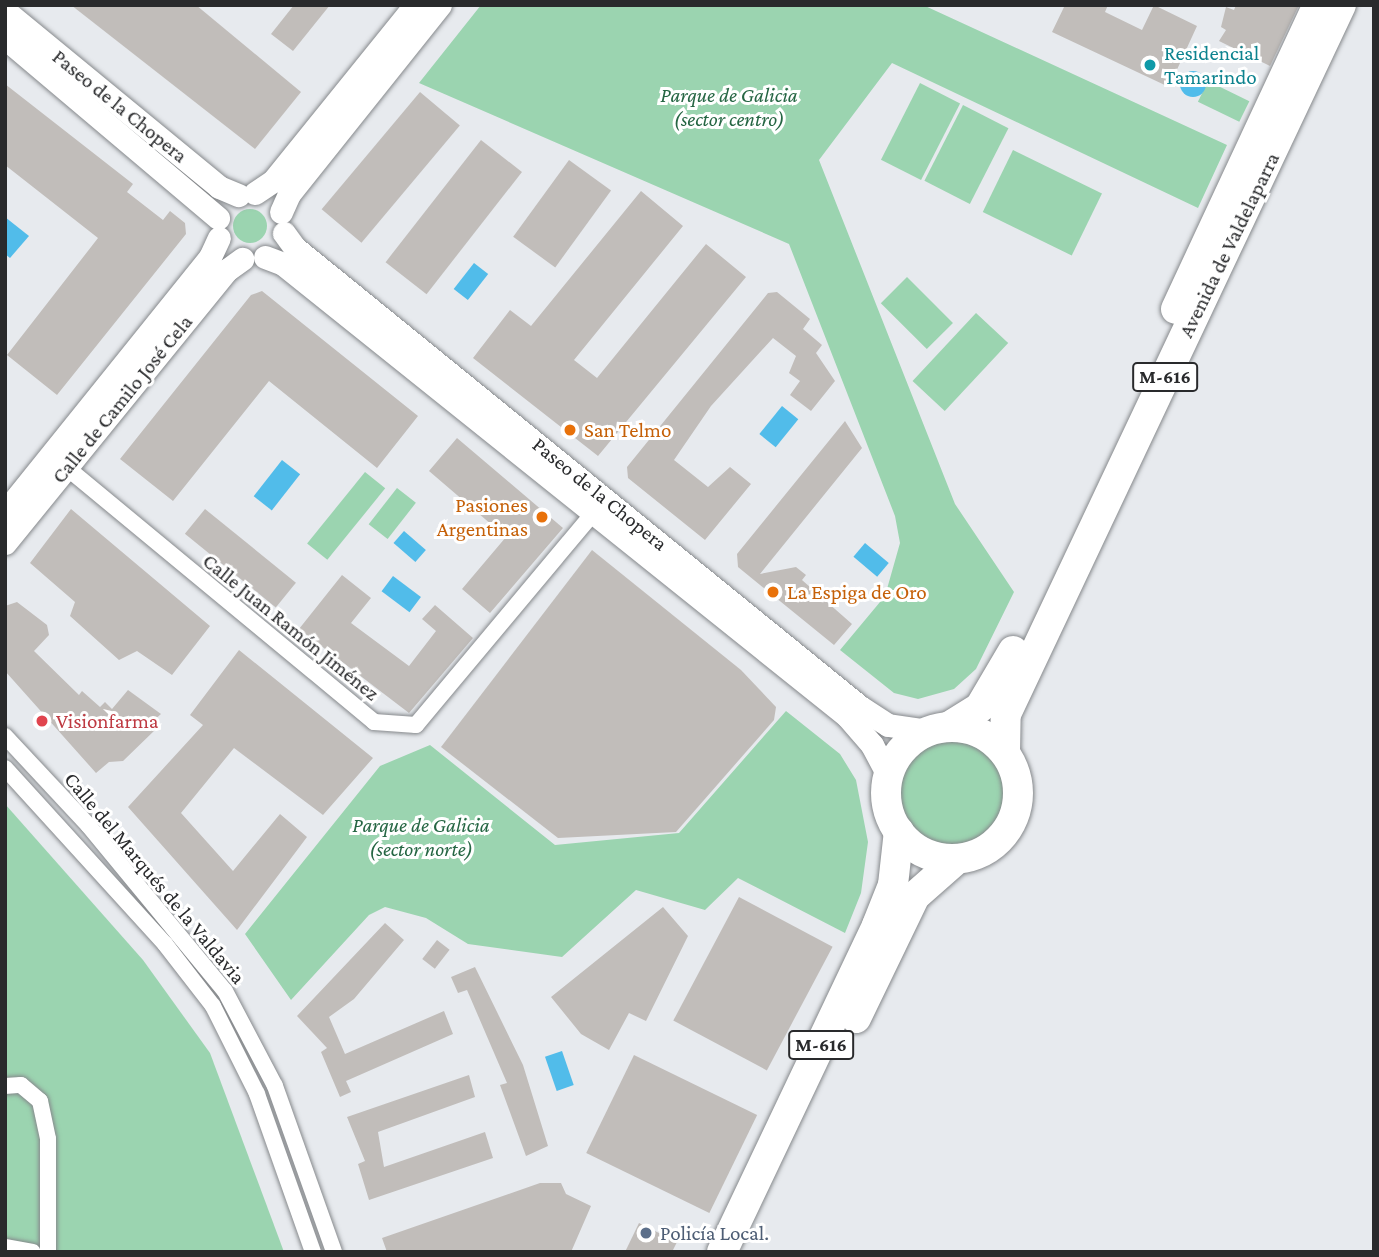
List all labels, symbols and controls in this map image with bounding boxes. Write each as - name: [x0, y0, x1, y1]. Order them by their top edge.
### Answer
- place label: Residencial Tamarindo: [1164, 40, 1259, 90]
- street label: Paseo de la Chopera: [47, 44, 193, 168]
- marker: Residencial Tamarindo: [1142, 57, 1158, 73]
- park label: Parque de Galicia (sector centro): [660, 82, 798, 132]
- street label: Avenida de Valdelaparra: [1173, 148, 1285, 342]
- street label: Calle de Camilo José Cela: [46, 310, 198, 488]
- road number: M-616: [1132, 362, 1198, 392]
- place label: San Telmo: [584, 417, 671, 443]
- marker: San Telmo: [562, 422, 578, 438]
- street label: Paseo de la Chopera: [527, 432, 673, 556]
- place label: Pasiones Argentinas: [437, 492, 528, 542]
- marker: Pasiones Argentinas: [534, 509, 550, 525]
- street label: Calle Juan Ramón Jiménez: [198, 548, 384, 706]
- place label: La Espiga de Oro: [787, 579, 927, 605]
- marker: La Espiga de Oro: [765, 584, 781, 600]
- place label: Visionfarma: [56, 708, 159, 734]
- marker: Visionfarma: [34, 713, 50, 729]
- street label: Calle del Marqués de la Valdavia: [59, 767, 251, 989]
- park label: Parque de Galicia (sector norte): [352, 812, 490, 862]
- road number: M-616: [788, 1030, 854, 1060]
- place label: Policía Local.: [660, 1220, 769, 1246]
- marker: Policía Local.: [638, 1225, 654, 1241]

